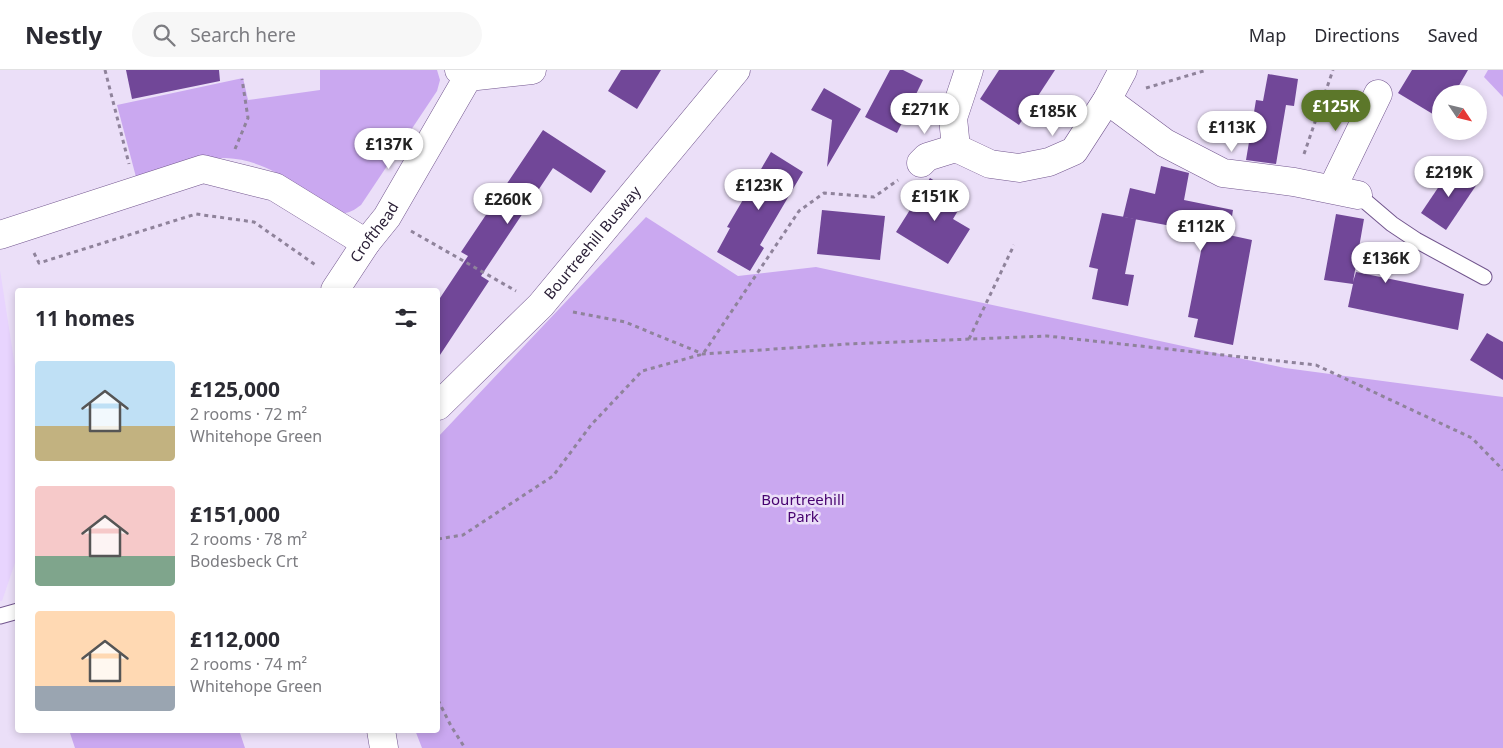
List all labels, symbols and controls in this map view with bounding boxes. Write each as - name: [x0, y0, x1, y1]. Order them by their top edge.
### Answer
- search box: [132, 12, 482, 57]
- text: Nestly: [25, 18, 102, 51]
- icon: search: [150, 21, 178, 49]
- text: Search here: [190, 22, 296, 48]
- text: Map: [1249, 23, 1286, 47]
- text: Directions: [1314, 23, 1400, 47]
- text: Saved: [1428, 23, 1478, 47]
- north arrow: [1432, 85, 1488, 140]
- map controls: [1432, 85, 1487, 140]
- pin: £125K: [1301, 90, 1371, 132]
- pin: £271K: [890, 92, 960, 135]
- pin: £185K: [1018, 94, 1088, 137]
- text: £125K: [1312, 95, 1360, 117]
- text: £271K: [901, 98, 949, 120]
- text: £185K: [1029, 100, 1077, 122]
- pin: £113K: [1197, 111, 1267, 153]
- text: £113K: [1208, 116, 1256, 138]
- pin: £137K: [354, 128, 424, 170]
- text: £137K: [365, 133, 413, 155]
- pin: £219K: [1414, 156, 1484, 198]
- text: £219K: [1425, 161, 1473, 183]
- pin: £123K: [724, 168, 794, 211]
- text: £123K: [735, 174, 783, 196]
- pin: £151K: [900, 180, 970, 222]
- street label: Bourtreehill Busway: [539, 181, 645, 303]
- pin: £260K: [473, 182, 543, 225]
- text: £151K: [911, 185, 959, 207]
- text: £260K: [484, 188, 532, 210]
- street label: Crofthead: [345, 198, 403, 266]
- pin: £112K: [1166, 210, 1236, 252]
- text: £112K: [1177, 215, 1225, 237]
- pin: £136K: [1351, 242, 1421, 284]
- text: £136K: [1362, 247, 1410, 269]
- text: 11 homes: [35, 304, 135, 332]
- icon: filters: [392, 304, 420, 332]
- text: £125,000: [190, 375, 280, 403]
- icon: home: [75, 381, 135, 441]
- text: 2 rooms · 72 m²: [190, 403, 307, 425]
- text: Whitehope Green: [190, 425, 322, 447]
- park label: Bourtreehill Park: [761, 489, 845, 526]
- text: £151,000: [190, 500, 280, 528]
- icon: home: [75, 506, 135, 566]
- text: 2 rooms · 78 m²: [190, 528, 307, 550]
- text: Bodesbeck Crt: [190, 550, 298, 572]
- text: £112,000: [190, 625, 280, 653]
- icon: home: [75, 631, 135, 691]
- text: 2 rooms · 74 m²: [190, 653, 307, 675]
- text: Whitehope Green: [190, 675, 322, 697]

